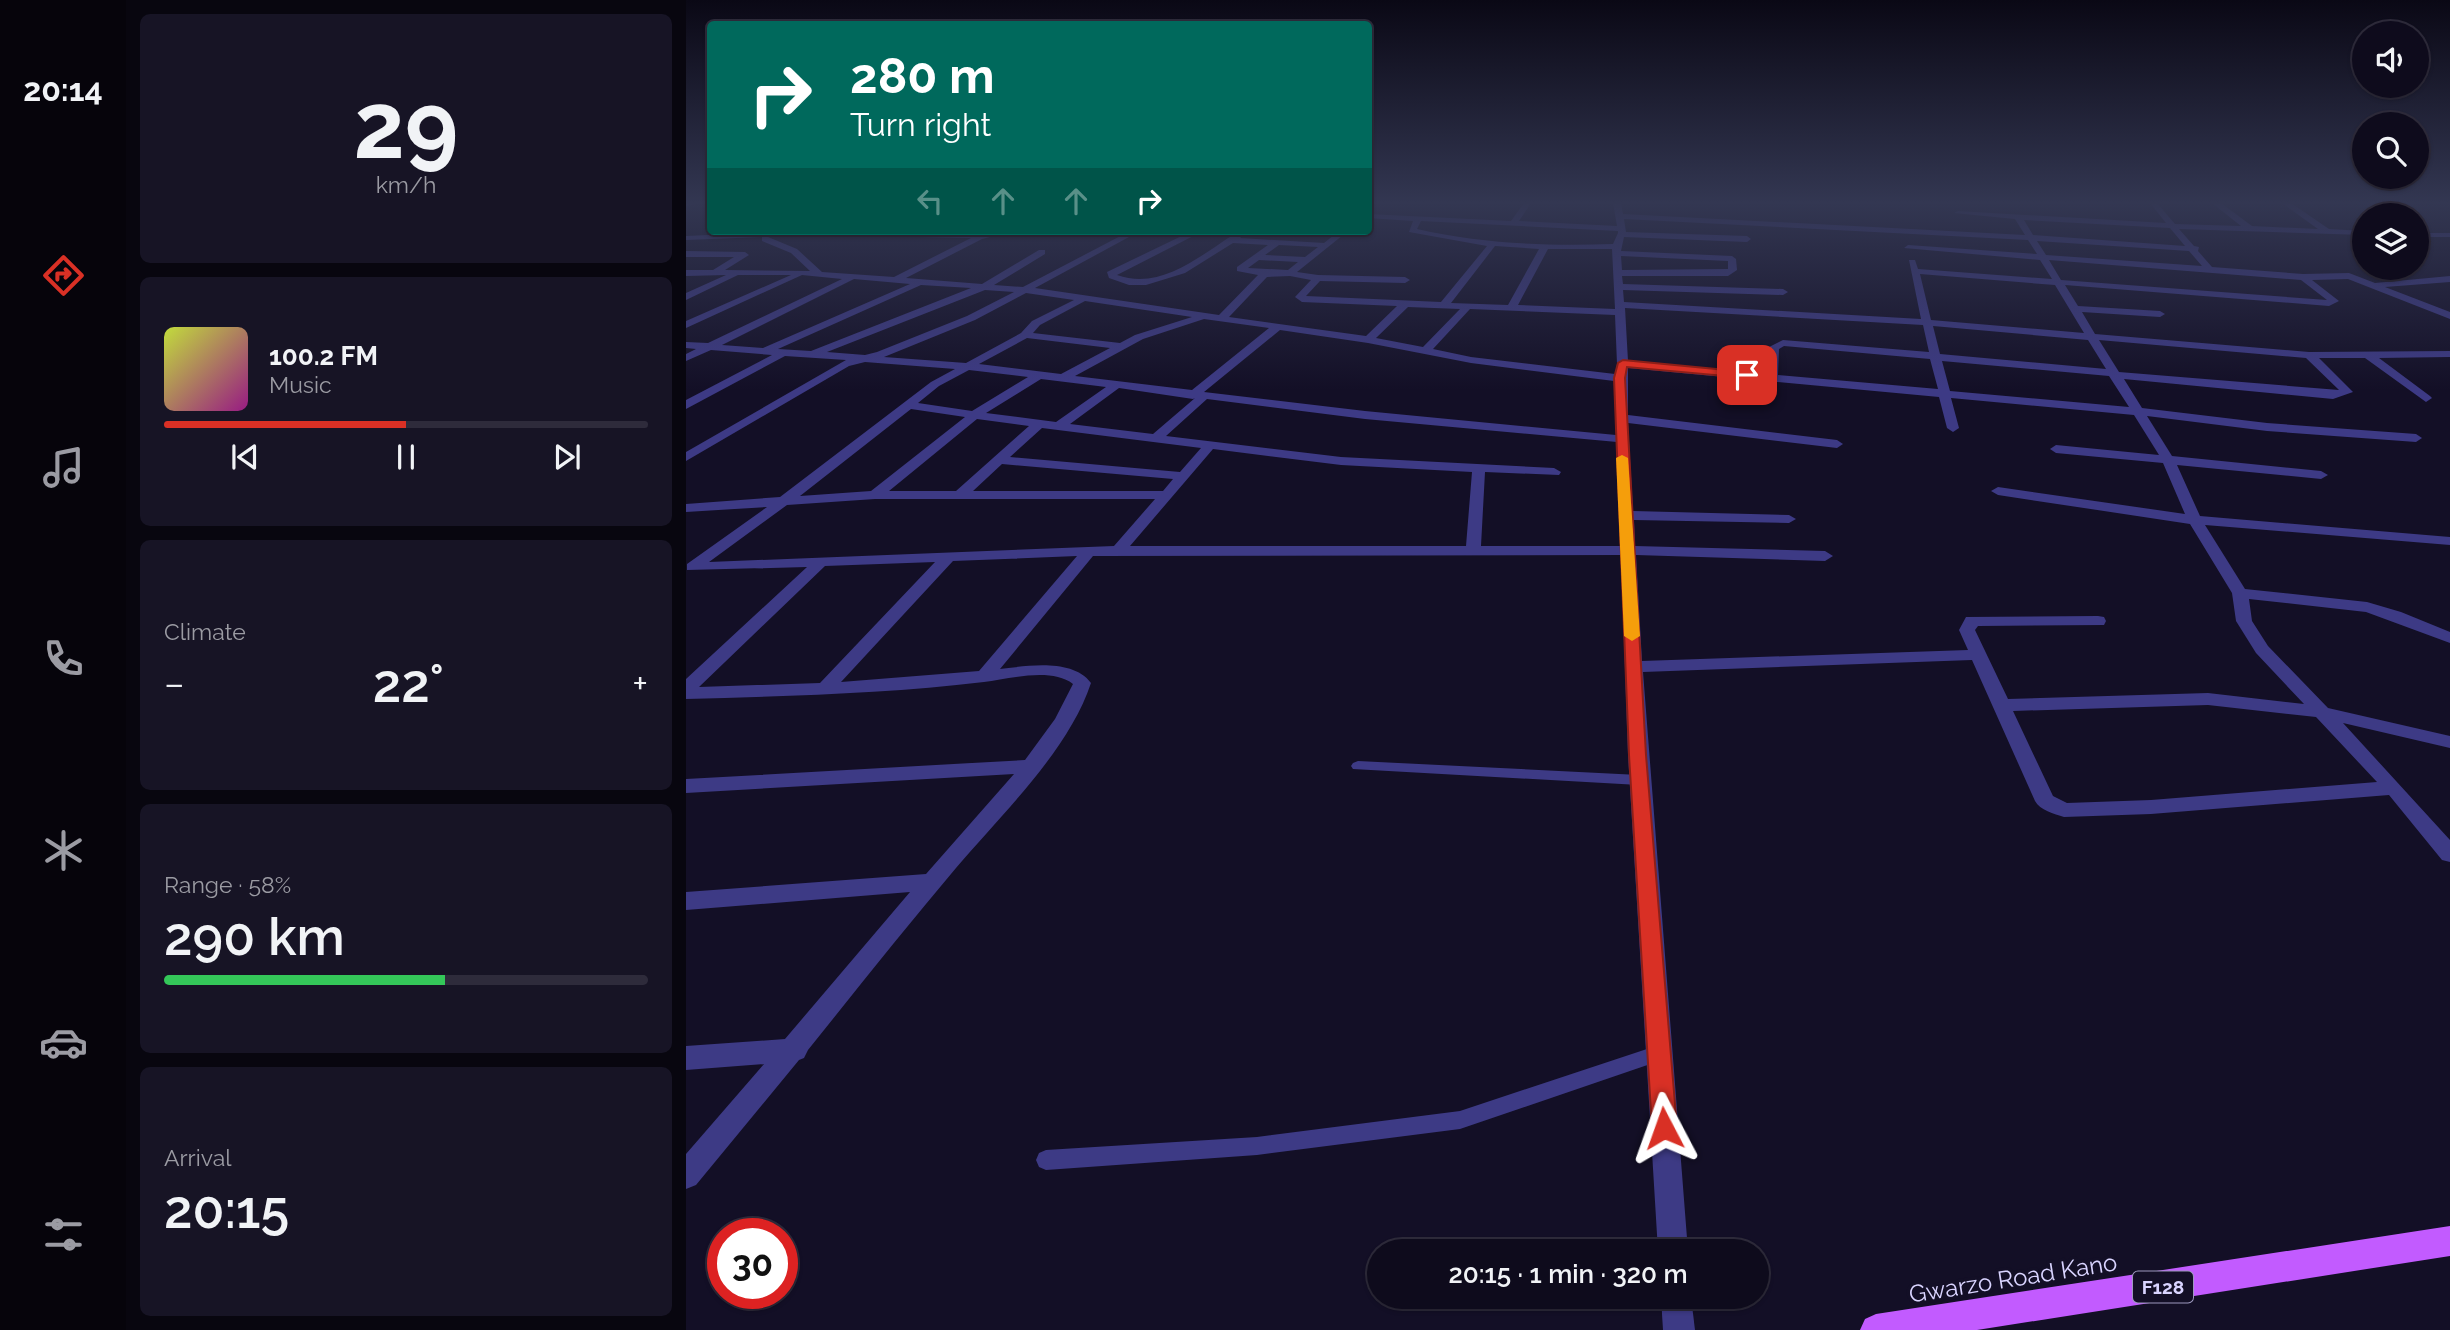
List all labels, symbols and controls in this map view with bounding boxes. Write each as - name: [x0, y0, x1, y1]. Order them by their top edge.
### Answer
- map controls: [2352, 21, 2429, 280]
- button: sound: [2352, 21, 2429, 98]
- text: 280 m: [850, 47, 995, 104]
- icon: right: [735, 49, 826, 140]
- text: 20:14: [23, 71, 103, 108]
- text: 29: [354, 72, 458, 179]
- text: Turn right: [850, 106, 991, 143]
- button: search: [2352, 112, 2429, 189]
- text: km/h: [376, 171, 436, 198]
- icon: left: [911, 182, 949, 220]
- icon: ahead: [984, 182, 1022, 220]
- icon: ahead: [1057, 182, 1095, 220]
- icon: right: [1130, 182, 1168, 220]
- button: layers: [2352, 203, 2429, 280]
- icon: directions: [39, 251, 88, 300]
- text: 100.2 FM: [269, 341, 378, 371]
- pin: [1717, 345, 1777, 405]
- icon: arrive: [1728, 356, 1766, 394]
- text: Music: [269, 371, 332, 398]
- icon: previous: [226, 438, 264, 476]
- icon: pause: [387, 438, 425, 476]
- icon: next: [548, 438, 586, 476]
- icon: music: [39, 443, 88, 492]
- text: Climate: [164, 618, 246, 645]
- icon: phone: [39, 634, 88, 683]
- text: 22°: [373, 653, 444, 714]
- text: −: [164, 661, 184, 706]
- text: +: [632, 661, 648, 706]
- icon: climate: [39, 826, 88, 875]
- text: Range · 58%: [164, 871, 291, 898]
- text: 290 km: [164, 906, 345, 967]
- icon: car: [39, 1018, 88, 1067]
- position arrow: [1627, 1091, 1701, 1165]
- text: Arrival: [164, 1144, 231, 1171]
- text: 20:15: [164, 1179, 289, 1240]
- icon: filters: [39, 1210, 88, 1259]
- speed limit sign: 30: [707, 1218, 798, 1309]
- street label: Gwarzo Road Kano: [1907, 1247, 2119, 1309]
- text: 20:15 · 1 min · 320 m: [1449, 1259, 1688, 1289]
- road number: F128: [2133, 1272, 2193, 1302]

